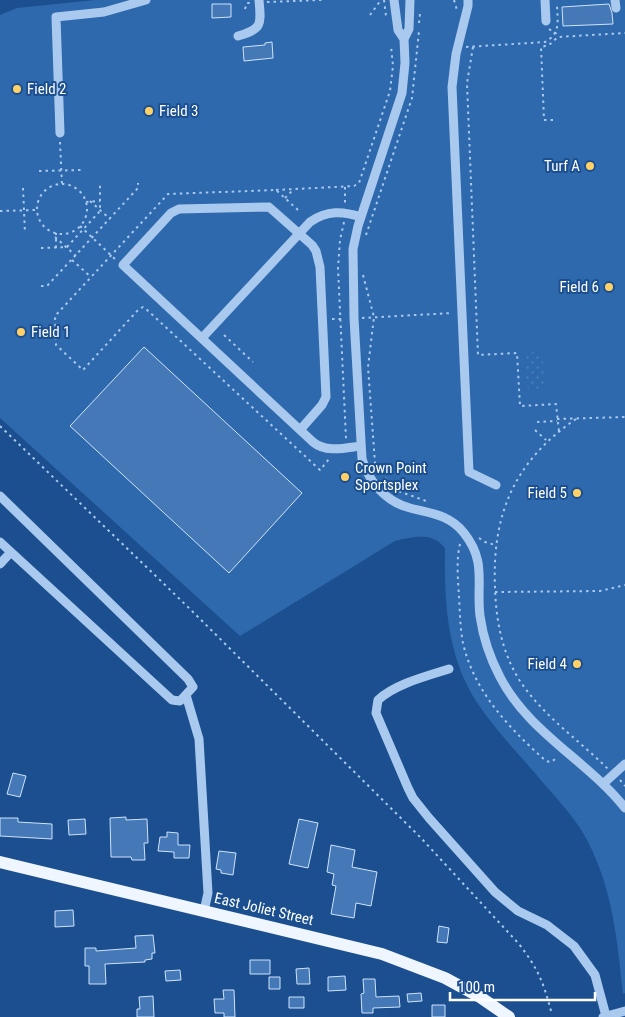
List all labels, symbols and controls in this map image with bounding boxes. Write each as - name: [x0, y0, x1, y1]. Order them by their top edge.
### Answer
- place label: Field 2: [27, 80, 66, 98]
- marker: Field 2: [11, 83, 23, 95]
- place label: Field 3: [159, 102, 198, 120]
- marker: Field 3: [143, 105, 155, 117]
- place label: Turf A: [544, 157, 580, 175]
- marker: Turf A: [584, 160, 596, 172]
- place label: Field 6: [560, 278, 599, 296]
- marker: Field 6: [603, 281, 615, 293]
- place label: Field 1: [31, 323, 70, 341]
- marker: Field 1: [15, 326, 27, 338]
- place label: Crown Point Sportsplex: [355, 459, 427, 494]
- marker: Crown Point Sportsplex: [339, 471, 351, 483]
- place label: Field 5: [528, 484, 567, 502]
- marker: Field 5: [571, 487, 583, 499]
- place label: Field 4: [528, 655, 567, 673]
- marker: Field 4: [571, 658, 583, 670]
- street label: East Joliet Street: [213, 889, 315, 929]
- scale bar: [450, 970, 595, 1002]
- text: 100 m: [458, 978, 495, 996]

